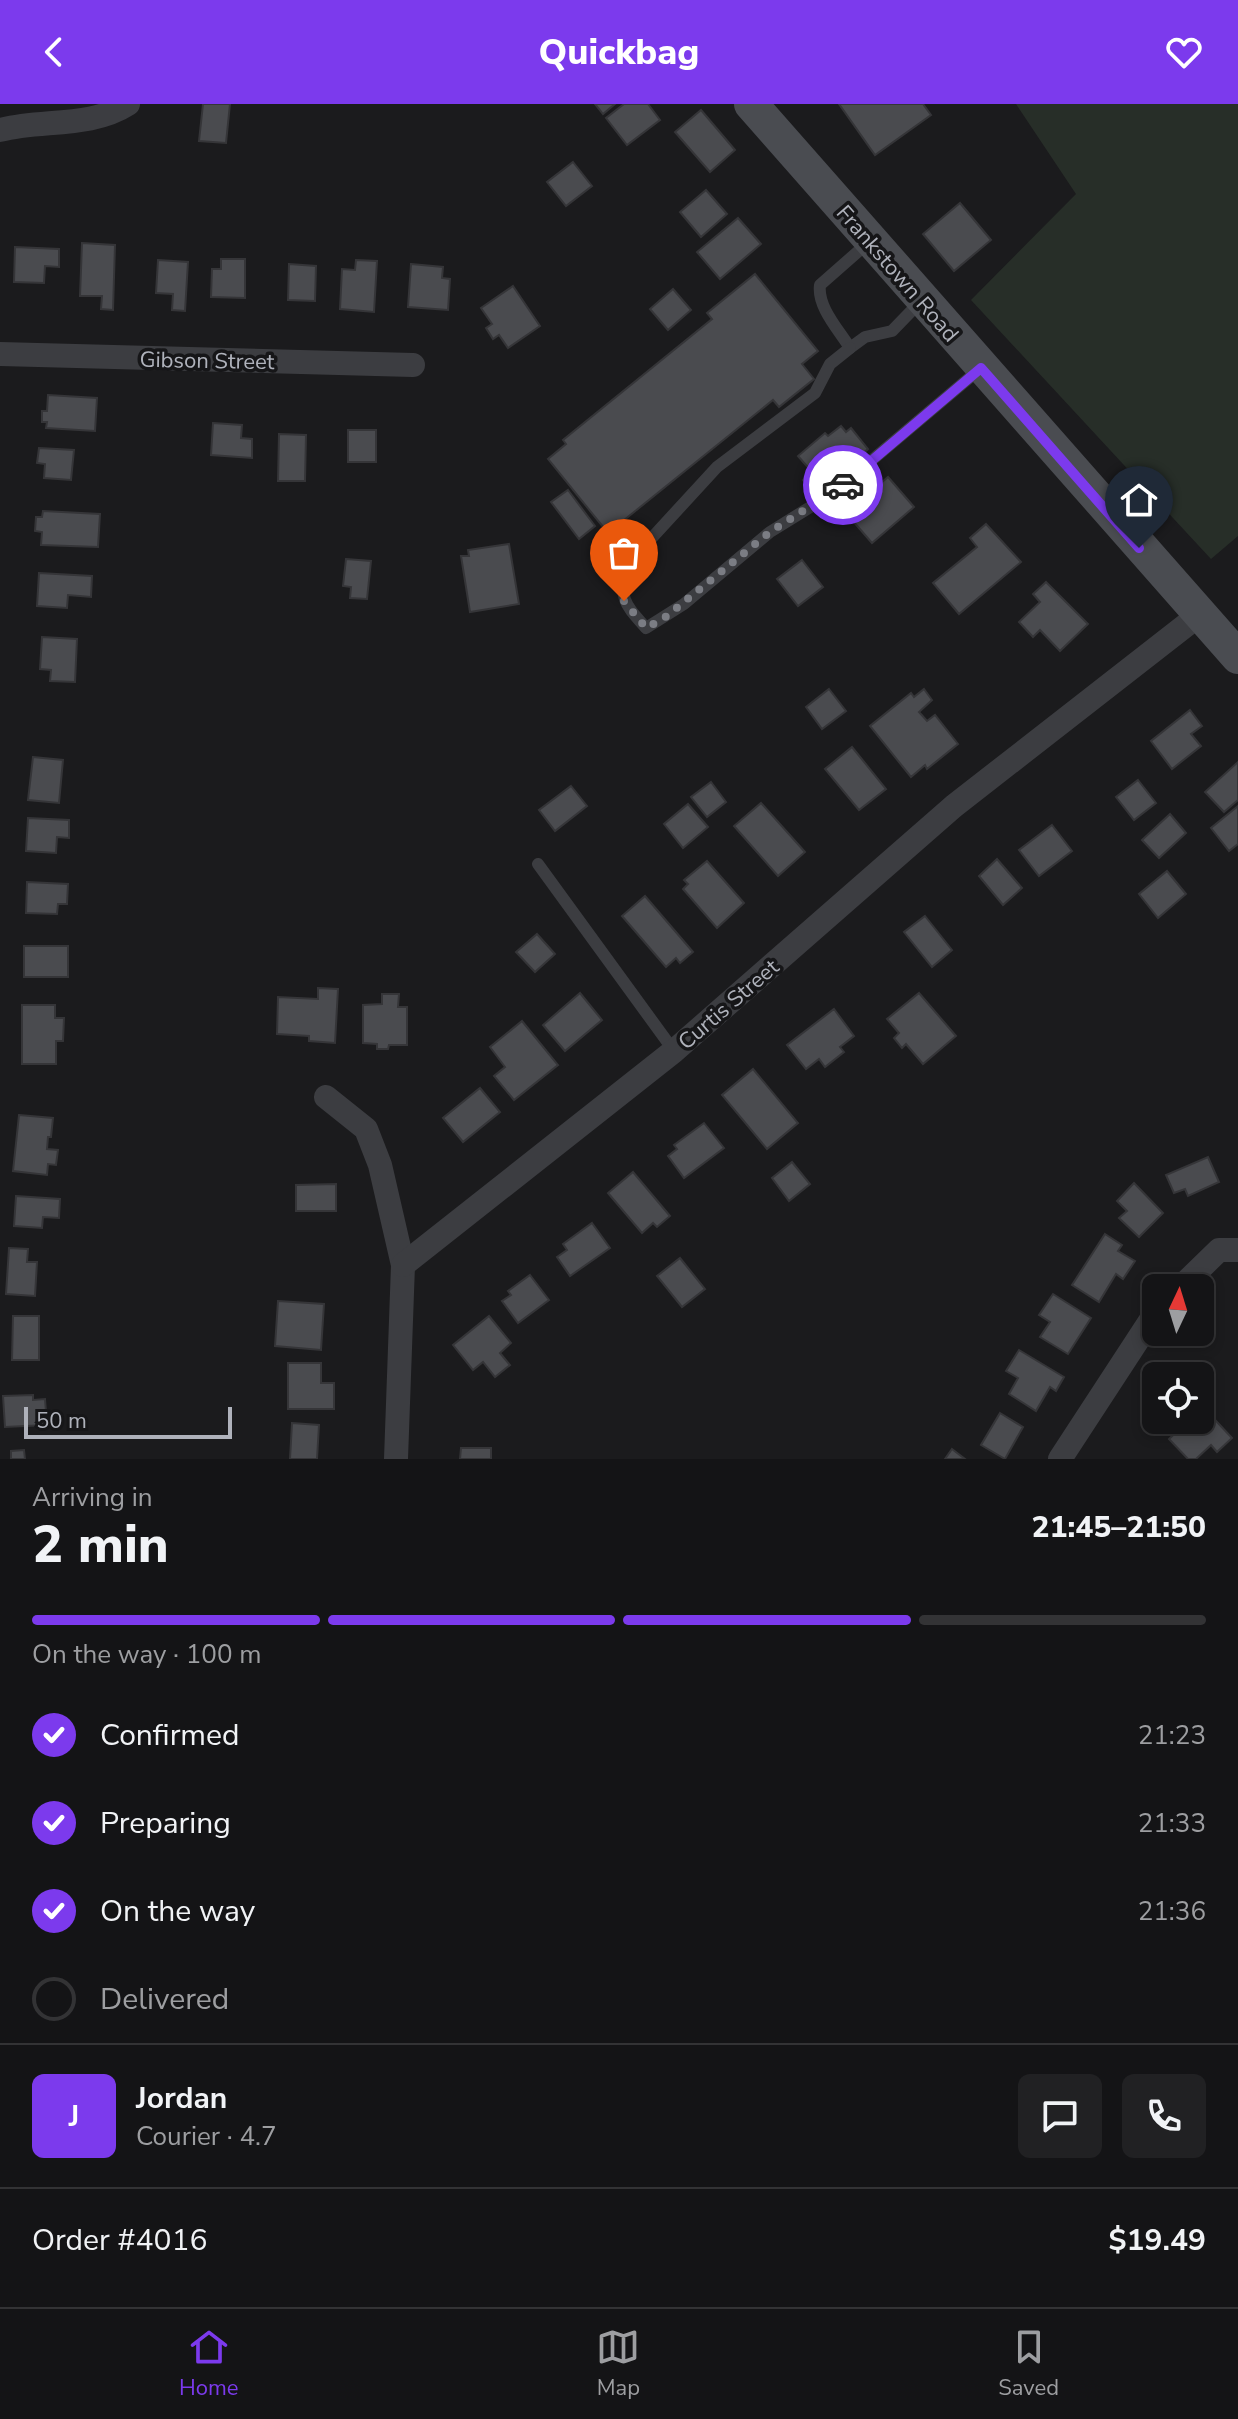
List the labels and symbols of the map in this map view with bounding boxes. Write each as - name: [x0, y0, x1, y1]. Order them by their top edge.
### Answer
- street label: Frankstown Road: [829, 199, 965, 349]
- street label: Gibson Street: [139, 345, 275, 377]
- courier: [803, 445, 883, 525]
- pin: [1105, 466, 1173, 548]
- pin: [590, 519, 658, 601]
- street label: Curtis Street: [672, 952, 786, 1057]
- north arrow: [1142, 1274, 1214, 1346]
- scale bar: [24, 1403, 232, 1439]

